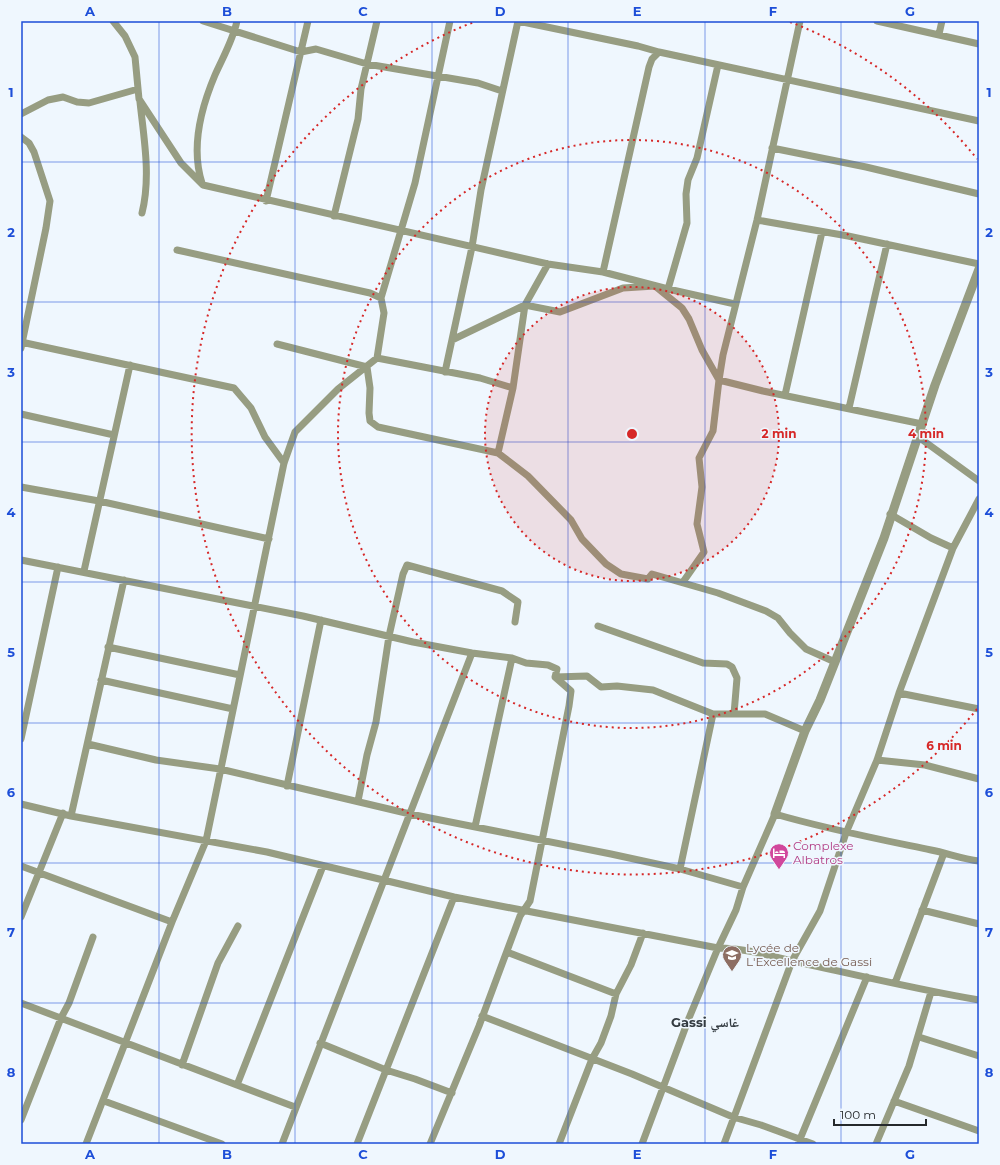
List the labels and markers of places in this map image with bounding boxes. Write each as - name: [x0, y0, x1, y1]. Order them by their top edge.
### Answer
- centre of rings: [625, 427, 639, 441]
- place label: Complexe Albatros: [793, 838, 853, 867]
- hotel icon: Complexe Albatros: [768, 842, 790, 870]
- place label: Lycée de L'Excellence de Gassi: [746, 940, 872, 969]
- school or university icon: Lycée de L'Excellence de Gassi: [721, 944, 743, 972]

